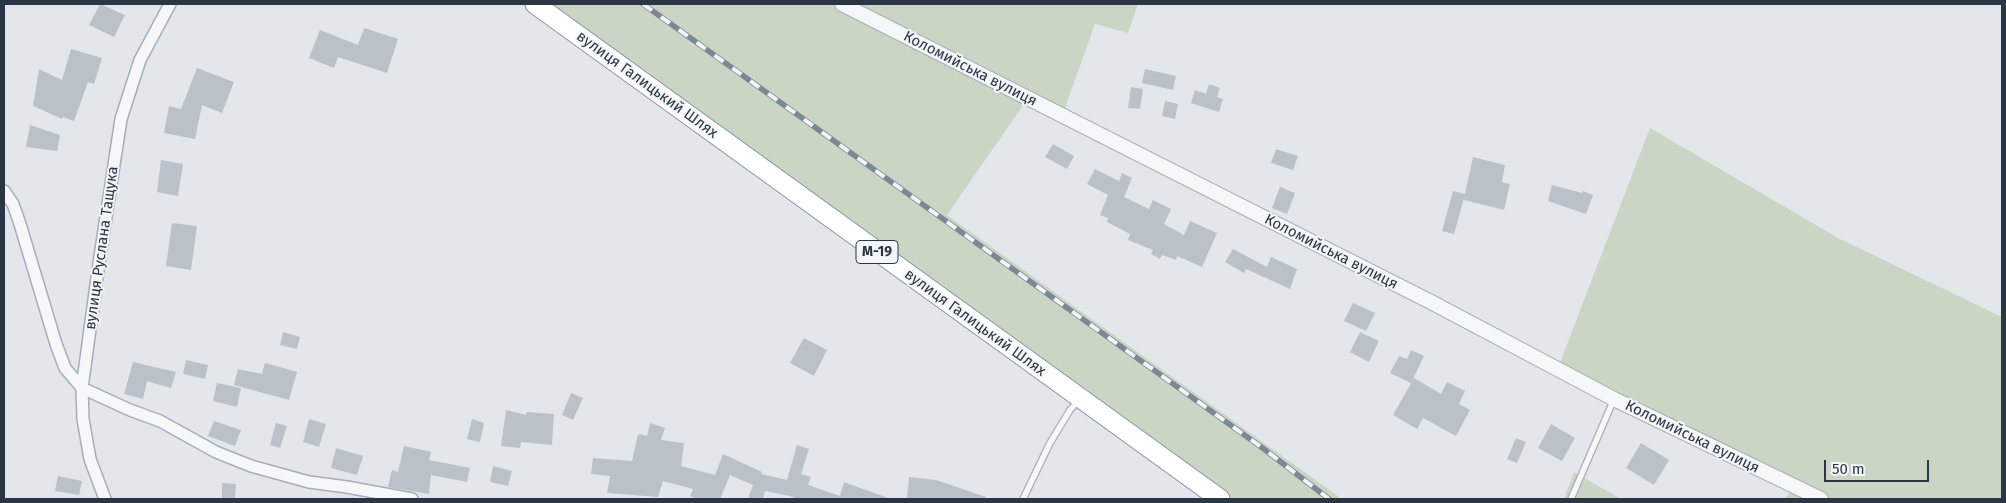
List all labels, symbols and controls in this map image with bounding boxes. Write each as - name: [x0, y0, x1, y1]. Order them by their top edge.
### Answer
- street label: вулиця Галицький Шлях: [573, 28, 721, 142]
- street label: Коломийська вулиця: [900, 28, 1040, 110]
- street label: вулиця Руслана Тащука: [82, 165, 122, 331]
- street label: Коломийська вулиця: [1261, 211, 1401, 293]
- road number: М-19: [856, 240, 898, 264]
- street label: вулиця Галицький Шлях: [901, 266, 1049, 380]
- street label: Коломийська вулиця: [1622, 397, 1762, 477]
- scale bar: [1826, 450, 1931, 482]
- text: 50 m: [1832, 460, 1865, 478]

